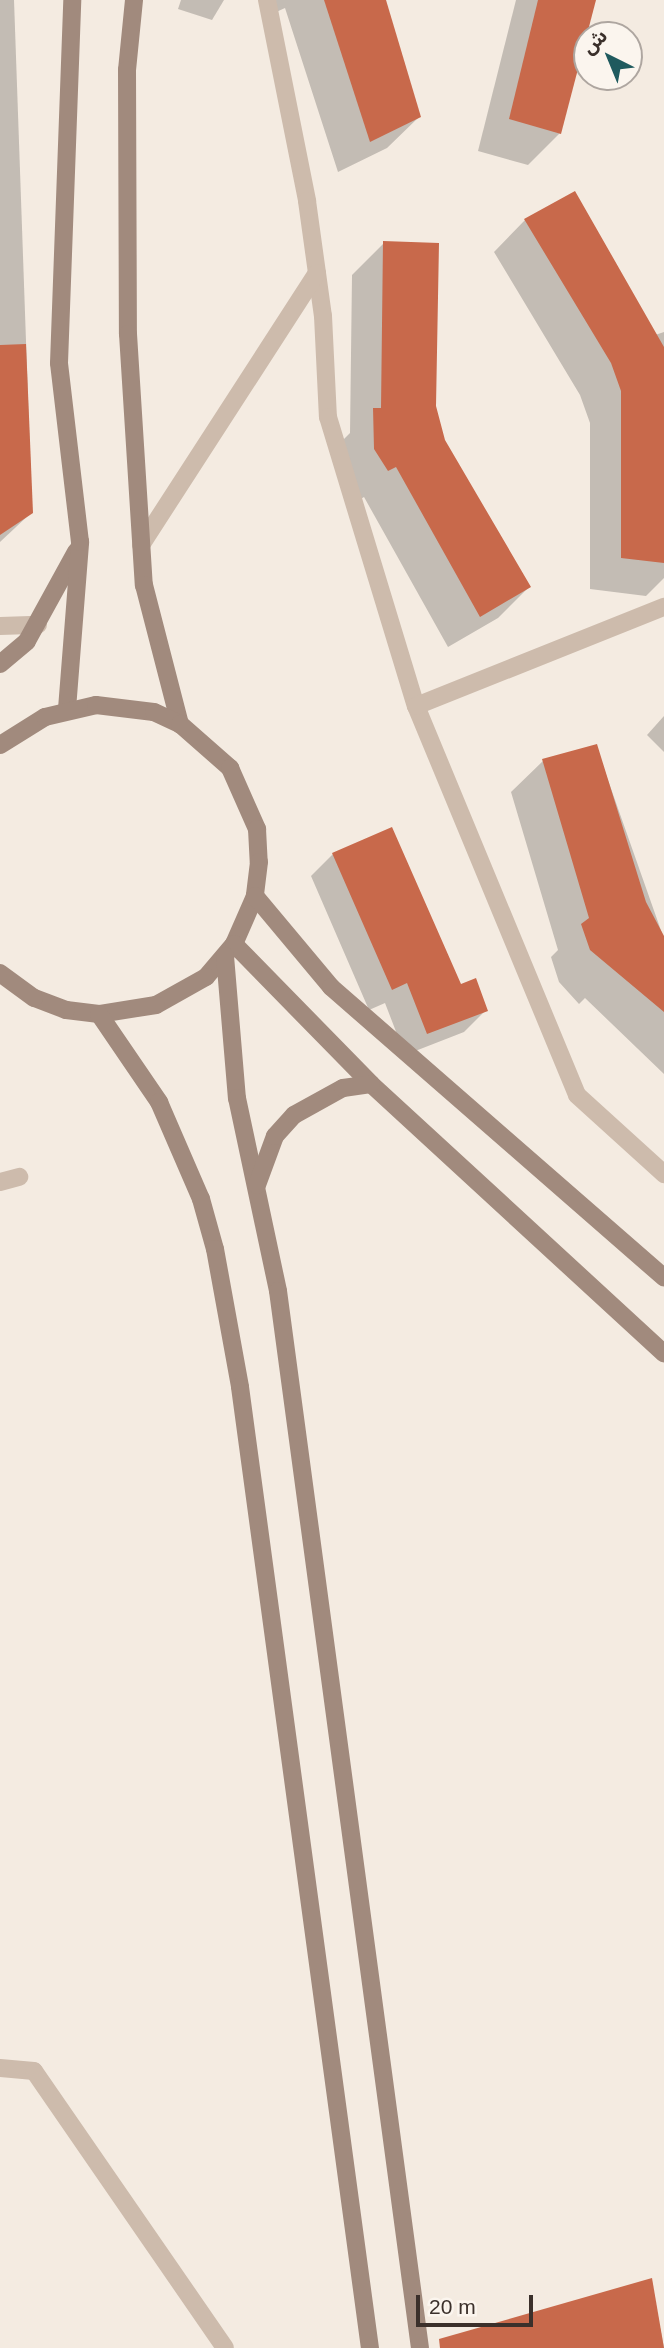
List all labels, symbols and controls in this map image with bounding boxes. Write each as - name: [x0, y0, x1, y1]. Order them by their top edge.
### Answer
- north arrow: [573, 21, 643, 91]
- text: ش: [578, 25, 611, 58]
- scale bar: [419, 2282, 536, 2326]
- text: 20 m: [429, 2295, 476, 2318]

